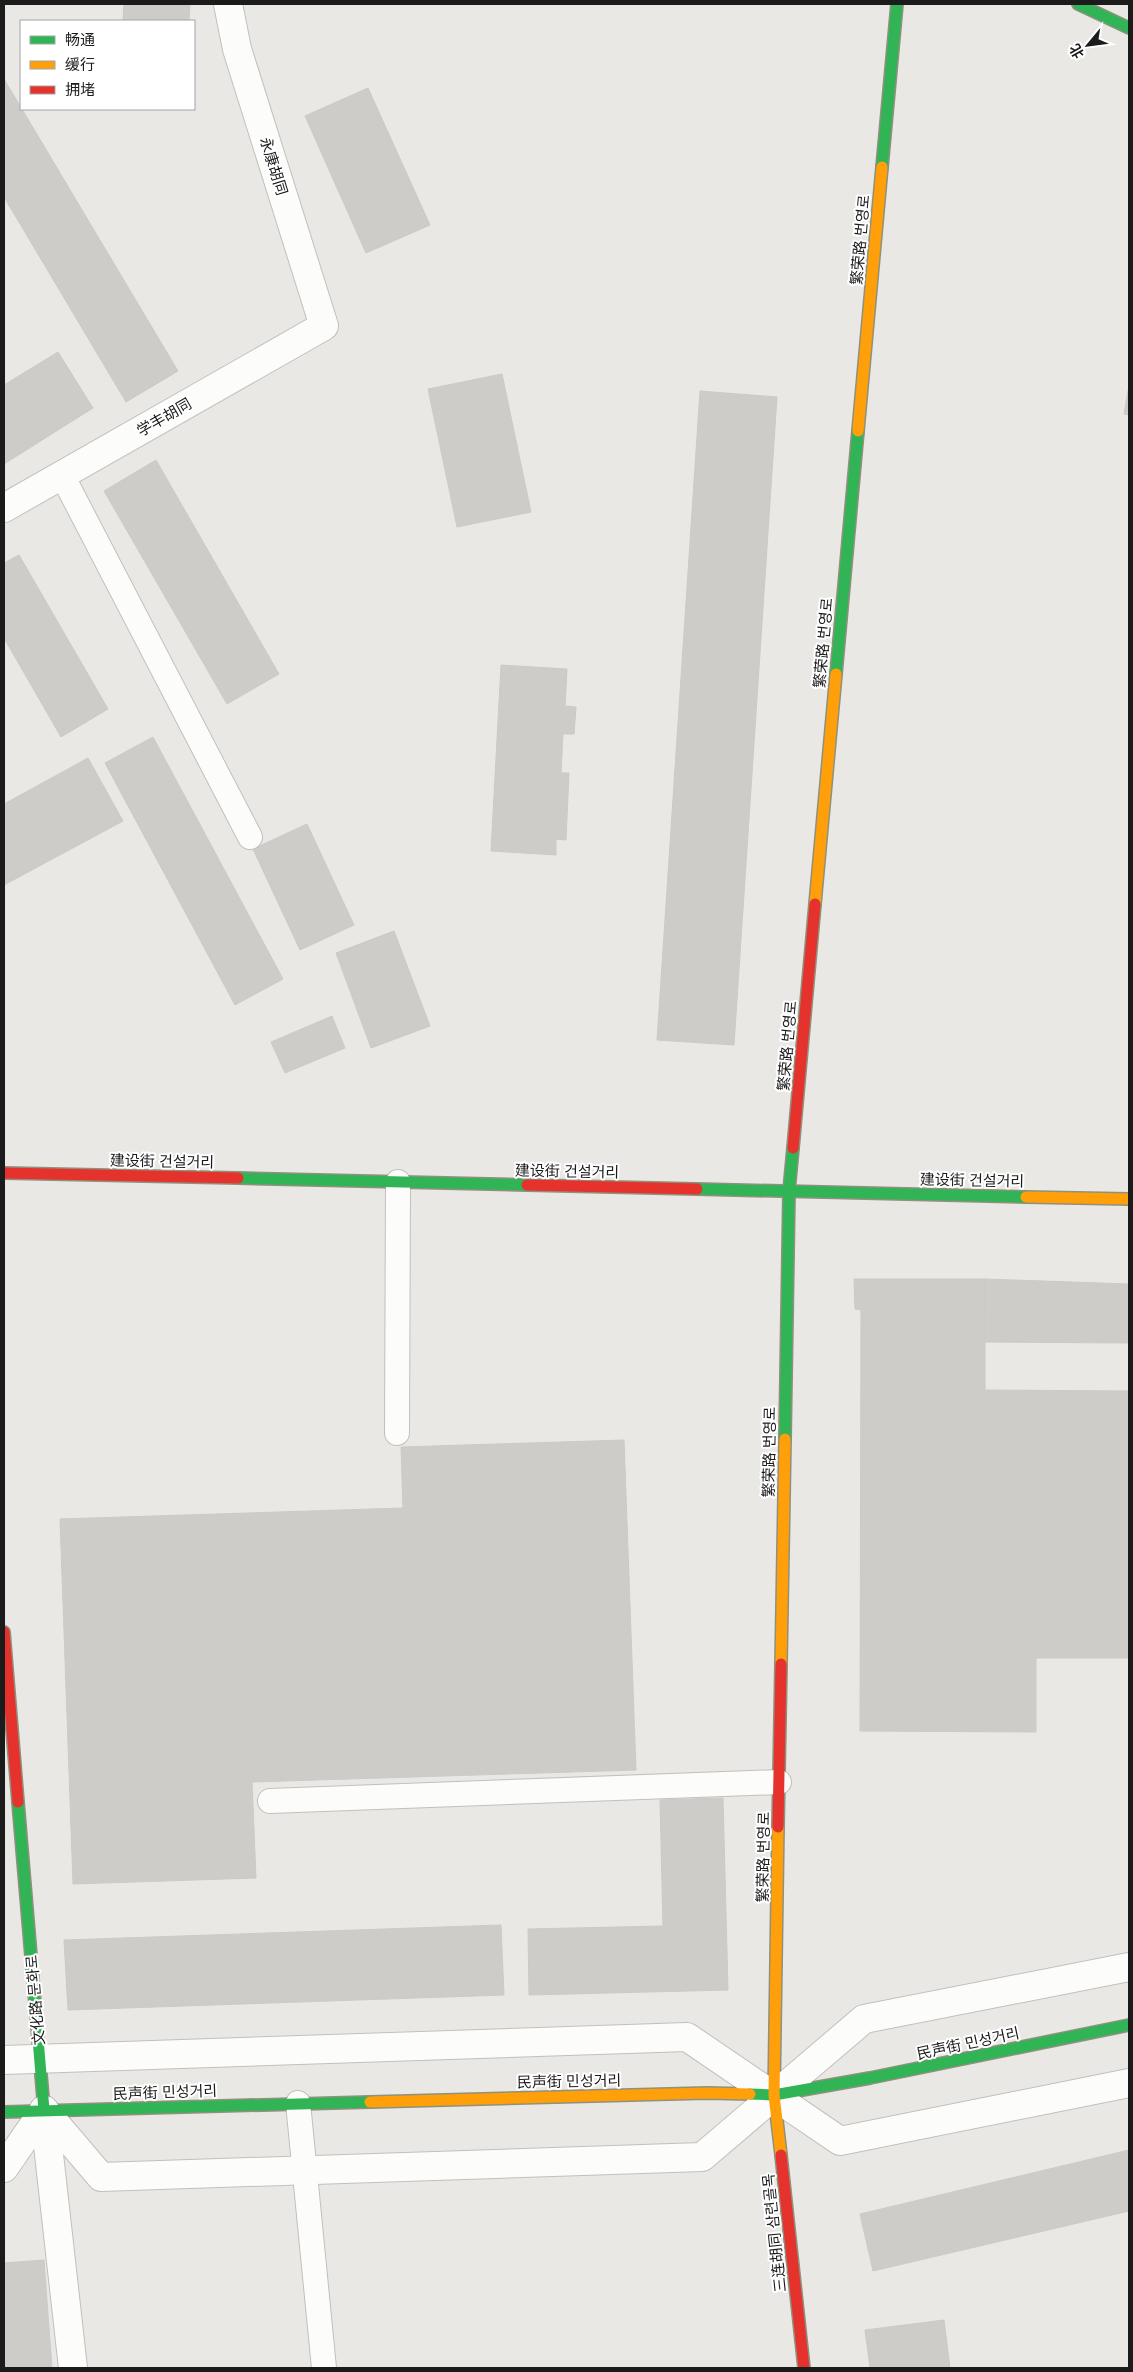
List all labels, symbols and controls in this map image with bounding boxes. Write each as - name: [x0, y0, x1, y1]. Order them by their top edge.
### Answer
- legend: [20, 20, 195, 110]
- north arrow: [1063, 20, 1113, 70]
- text: 畅通: [65, 30, 95, 49]
- text: 北: [1065, 41, 1087, 62]
- text: 缓行: [65, 55, 95, 74]
- text: 拥堵: [65, 80, 95, 99]
- street label: 永康胡同: [256, 135, 292, 197]
- street label: 繁荣路 번영로: [847, 194, 873, 286]
- street label: 学丰胡同: [133, 394, 195, 440]
- street label: 繁荣路 번영로: [810, 597, 836, 689]
- street label: 繁荣路 번영로: [774, 1000, 800, 1092]
- street label: 建设街 건설거리: [110, 1151, 214, 1171]
- street label: 建设街 건설거리: [515, 1161, 619, 1181]
- street label: 建设街 건설거리: [920, 1170, 1024, 1190]
- street label: 繁荣路 번영로: [759, 1407, 779, 1497]
- street label: 繁荣路 번영로: [753, 1812, 773, 1902]
- street label: 文化路 문화로: [22, 1954, 48, 2046]
- street label: 民声街 민성거리: [915, 2023, 1021, 2063]
- street label: 民声街 민성거리: [517, 2071, 621, 2091]
- street label: 民声街 민성거리: [112, 2081, 218, 2103]
- street label: 三连胡同 삼련골목: [758, 2173, 790, 2293]

